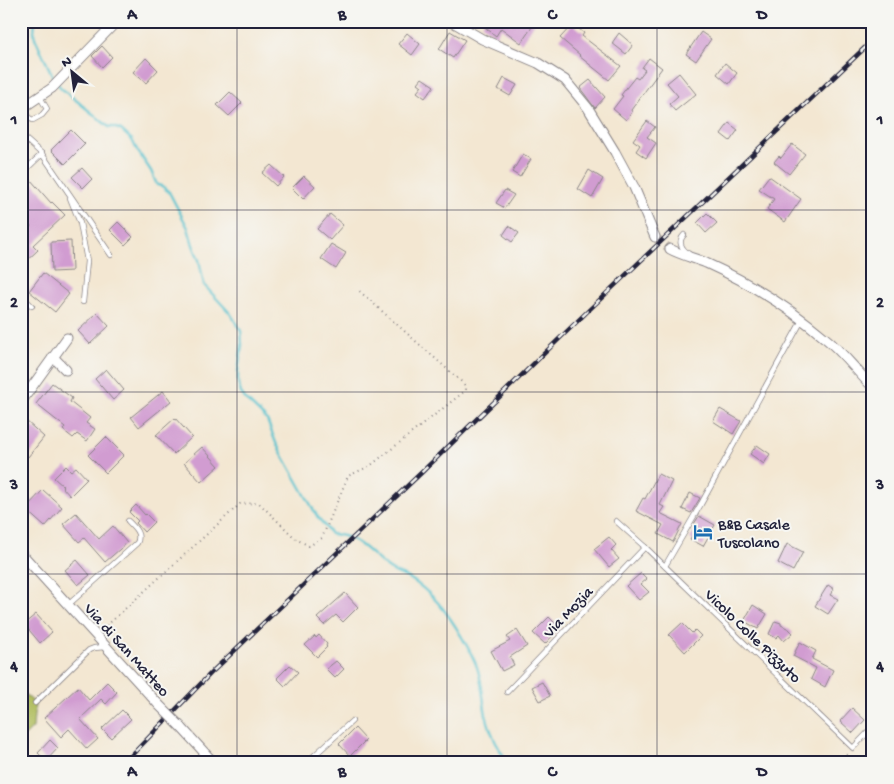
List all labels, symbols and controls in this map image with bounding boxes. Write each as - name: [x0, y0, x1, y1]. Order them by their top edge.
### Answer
- text: A: [126, 7, 138, 26]
- text: B: [337, 7, 347, 26]
- text: C: [547, 7, 558, 26]
- text: D: [755, 7, 768, 26]
- north arrow: [48, 48, 98, 98]
- text: N: [59, 53, 75, 72]
- text: 1: [10, 112, 17, 131]
- text: 1: [876, 112, 883, 131]
- text: 2: [10, 295, 18, 314]
- text: 2: [876, 295, 884, 314]
- text: 3: [9, 477, 18, 496]
- text: 3: [875, 477, 884, 496]
- place label: B&B Casale Tuscolano: [717, 517, 790, 554]
- hotel icon: B&B Casale Tuscolano: [692, 521, 714, 543]
- street label: Via Mozia: [540, 583, 599, 644]
- street label: Vicolo Colle Pizzuto: [699, 586, 804, 688]
- street label: Via di San Matteo: [78, 600, 172, 702]
- text: 4: [9, 659, 18, 678]
- text: 4: [875, 659, 884, 678]
- text: A: [126, 764, 138, 783]
- text: B: [337, 764, 347, 783]
- text: C: [547, 764, 558, 783]
- text: D: [755, 764, 768, 783]

